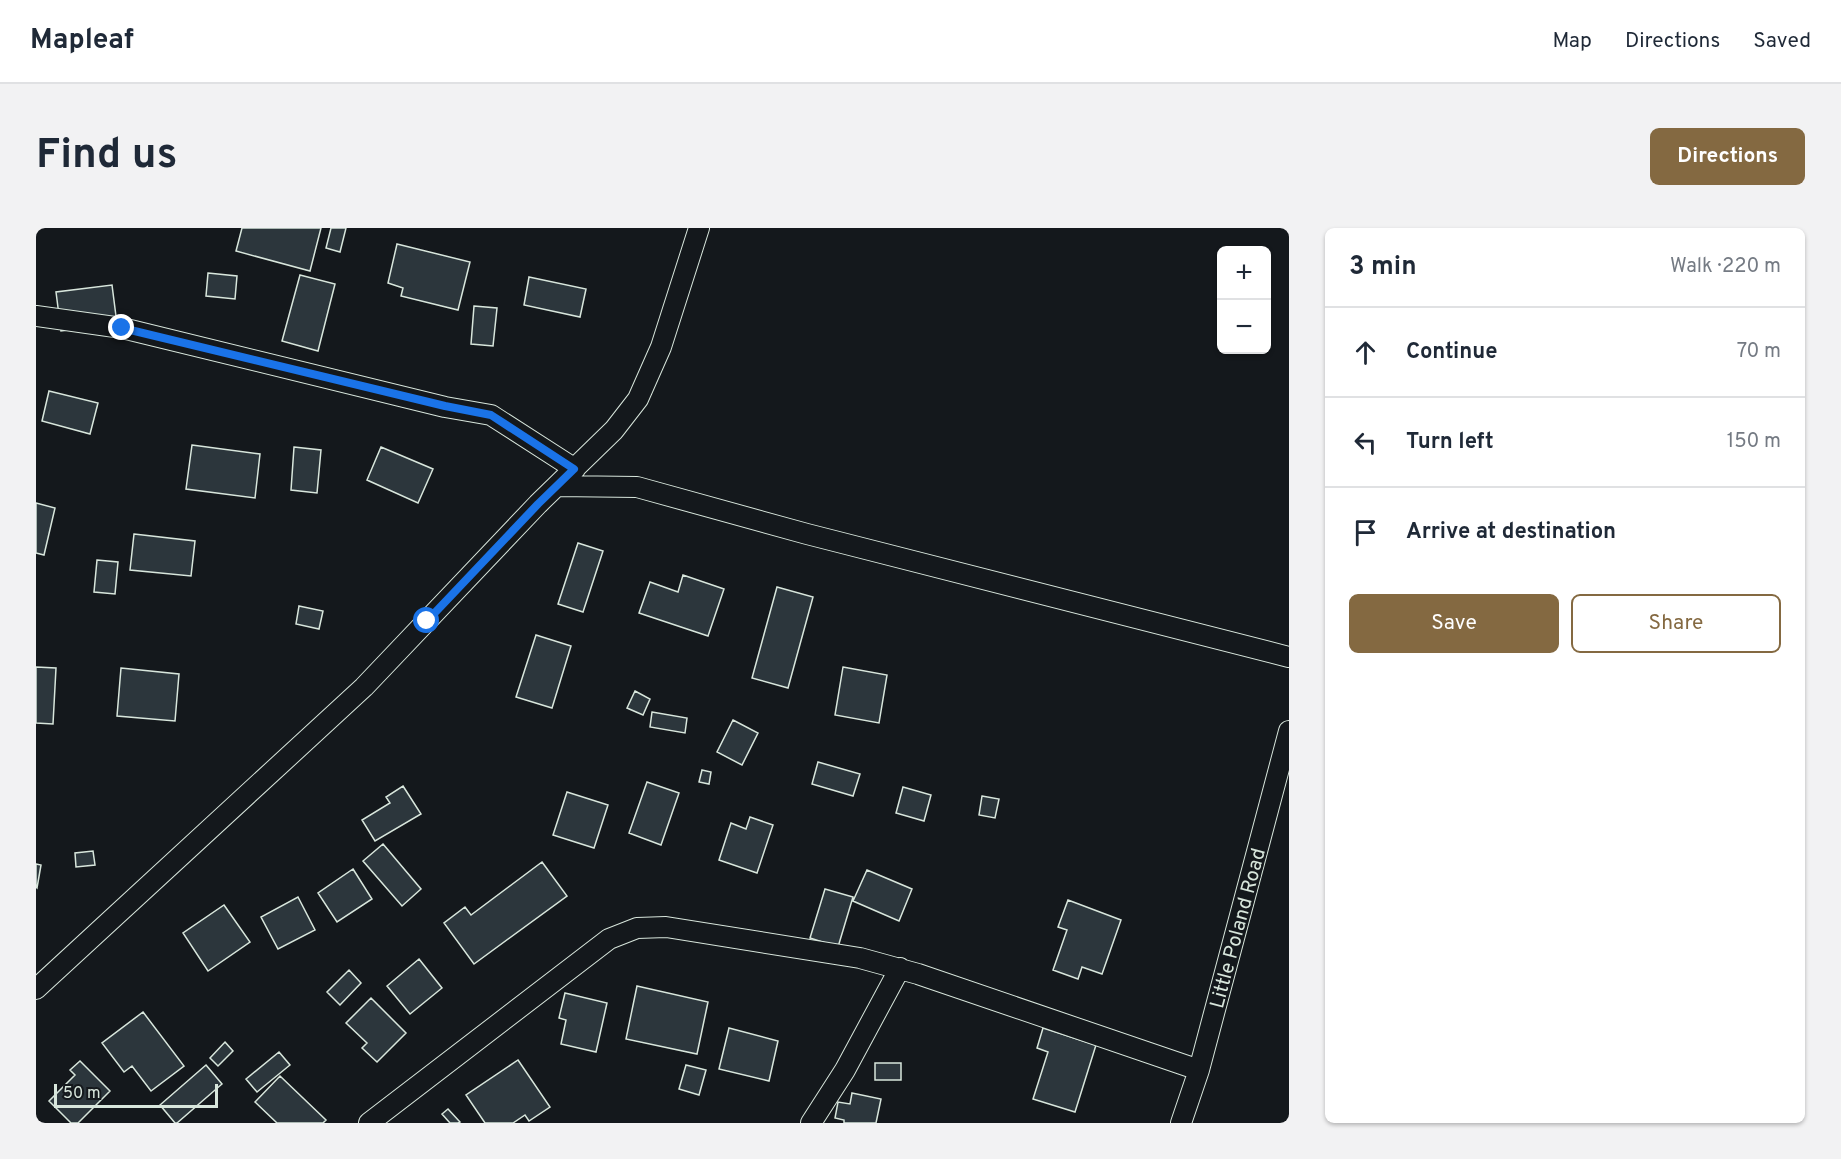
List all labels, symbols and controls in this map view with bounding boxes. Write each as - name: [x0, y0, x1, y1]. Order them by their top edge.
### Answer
- text: Mapleaf: [30, 23, 134, 59]
- text: Map: [1552, 28, 1592, 55]
- text: Directions: [1625, 28, 1720, 55]
- text: Saved: [1753, 28, 1811, 55]
- button: Directions: [1650, 128, 1805, 185]
- text: Find us: [36, 130, 177, 183]
- map controls: [1217, 246, 1271, 354]
- button: +: [1217, 246, 1271, 300]
- text: 3 min: [1349, 251, 1417, 284]
- text: Walk · 220 m: [1670, 254, 1781, 280]
- button: −: [1217, 300, 1271, 354]
- route end: [108, 314, 134, 340]
- icon: ahead: [1349, 336, 1382, 369]
- text: Continue: [1406, 339, 1497, 366]
- text: 70 m: [1737, 339, 1781, 365]
- icon: left: [1349, 426, 1382, 459]
- text: Turn left: [1406, 429, 1494, 456]
- text: 150 m: [1727, 429, 1781, 455]
- icon: arrive: [1349, 516, 1382, 549]
- text: Arrive at destination: [1406, 519, 1616, 546]
- button: Save: [1349, 594, 1559, 653]
- button: Share: [1571, 594, 1781, 653]
- route start: [413, 607, 439, 633]
- street label: Little Poland Road: [1205, 845, 1273, 1012]
- scale bar: [54, 1081, 218, 1108]
- text: 50 m: [63, 1084, 101, 1104]

